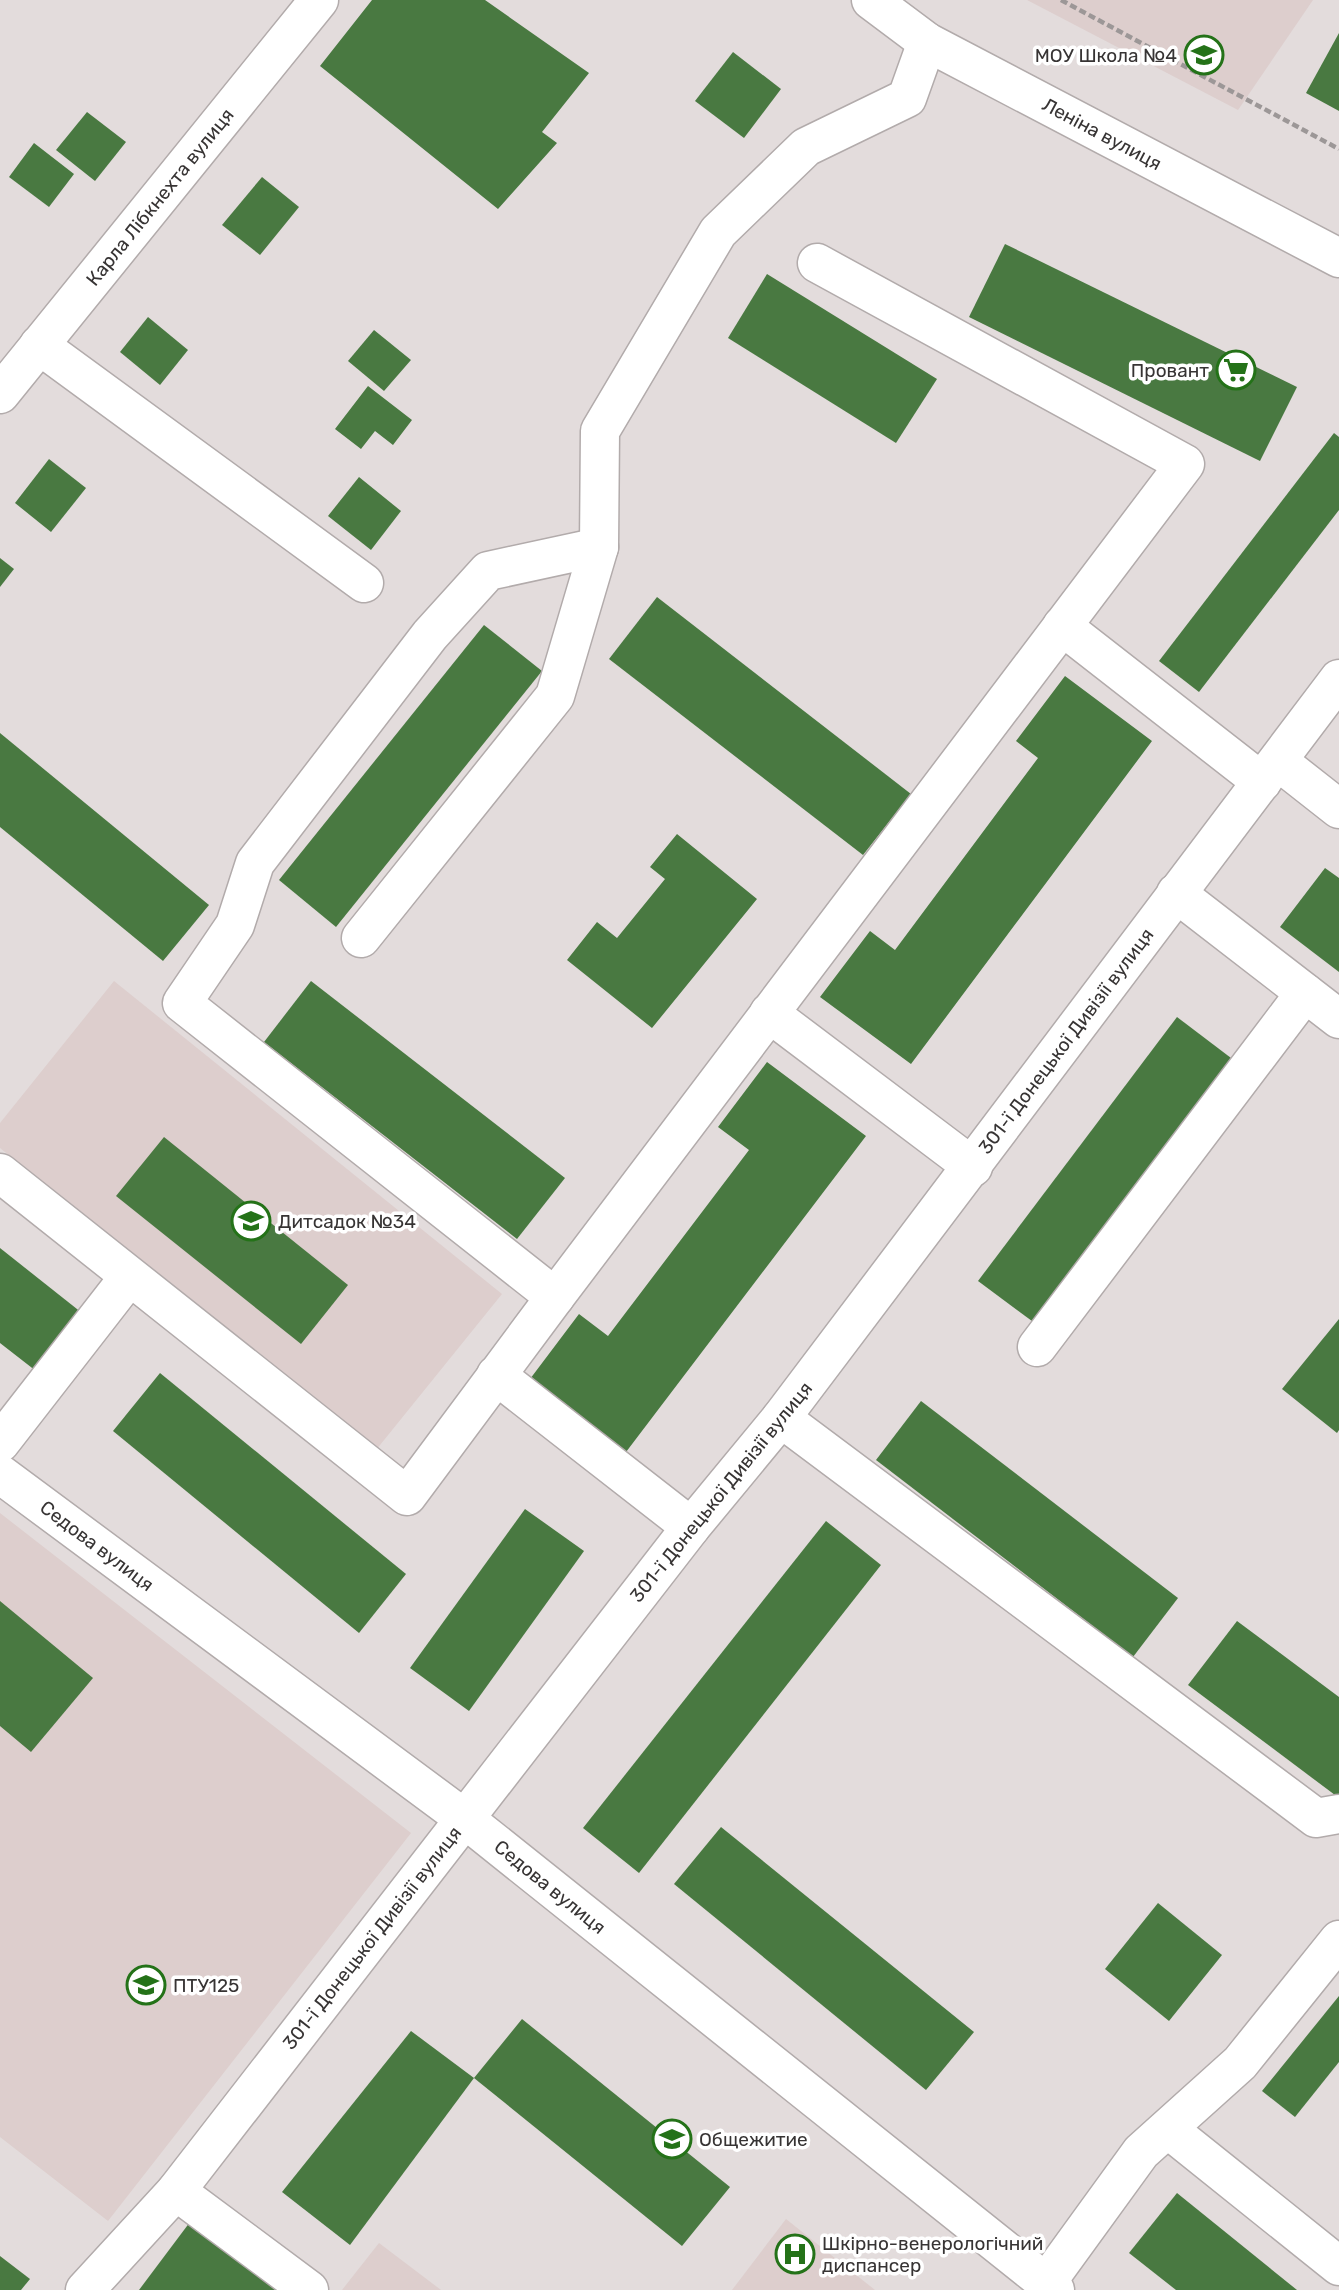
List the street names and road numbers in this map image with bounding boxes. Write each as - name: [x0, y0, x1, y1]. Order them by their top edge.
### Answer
- street label: Леніна вулиця: [1038, 93, 1166, 175]
- street label: Карла Лібкнехта вулиця: [81, 104, 239, 290]
- street label: 301-ї Донецької Дивізії вулиця: [974, 924, 1158, 1158]
- street label: 301-ї Донецької Дивізії вулиця: [625, 1377, 817, 1607]
- street label: Седова вулиця: [36, 1496, 158, 1596]
- street label: 301-ї Донецької Дивізії вулиця: [278, 1822, 466, 2054]
- street label: Седова вулиця: [490, 1835, 610, 1939]

